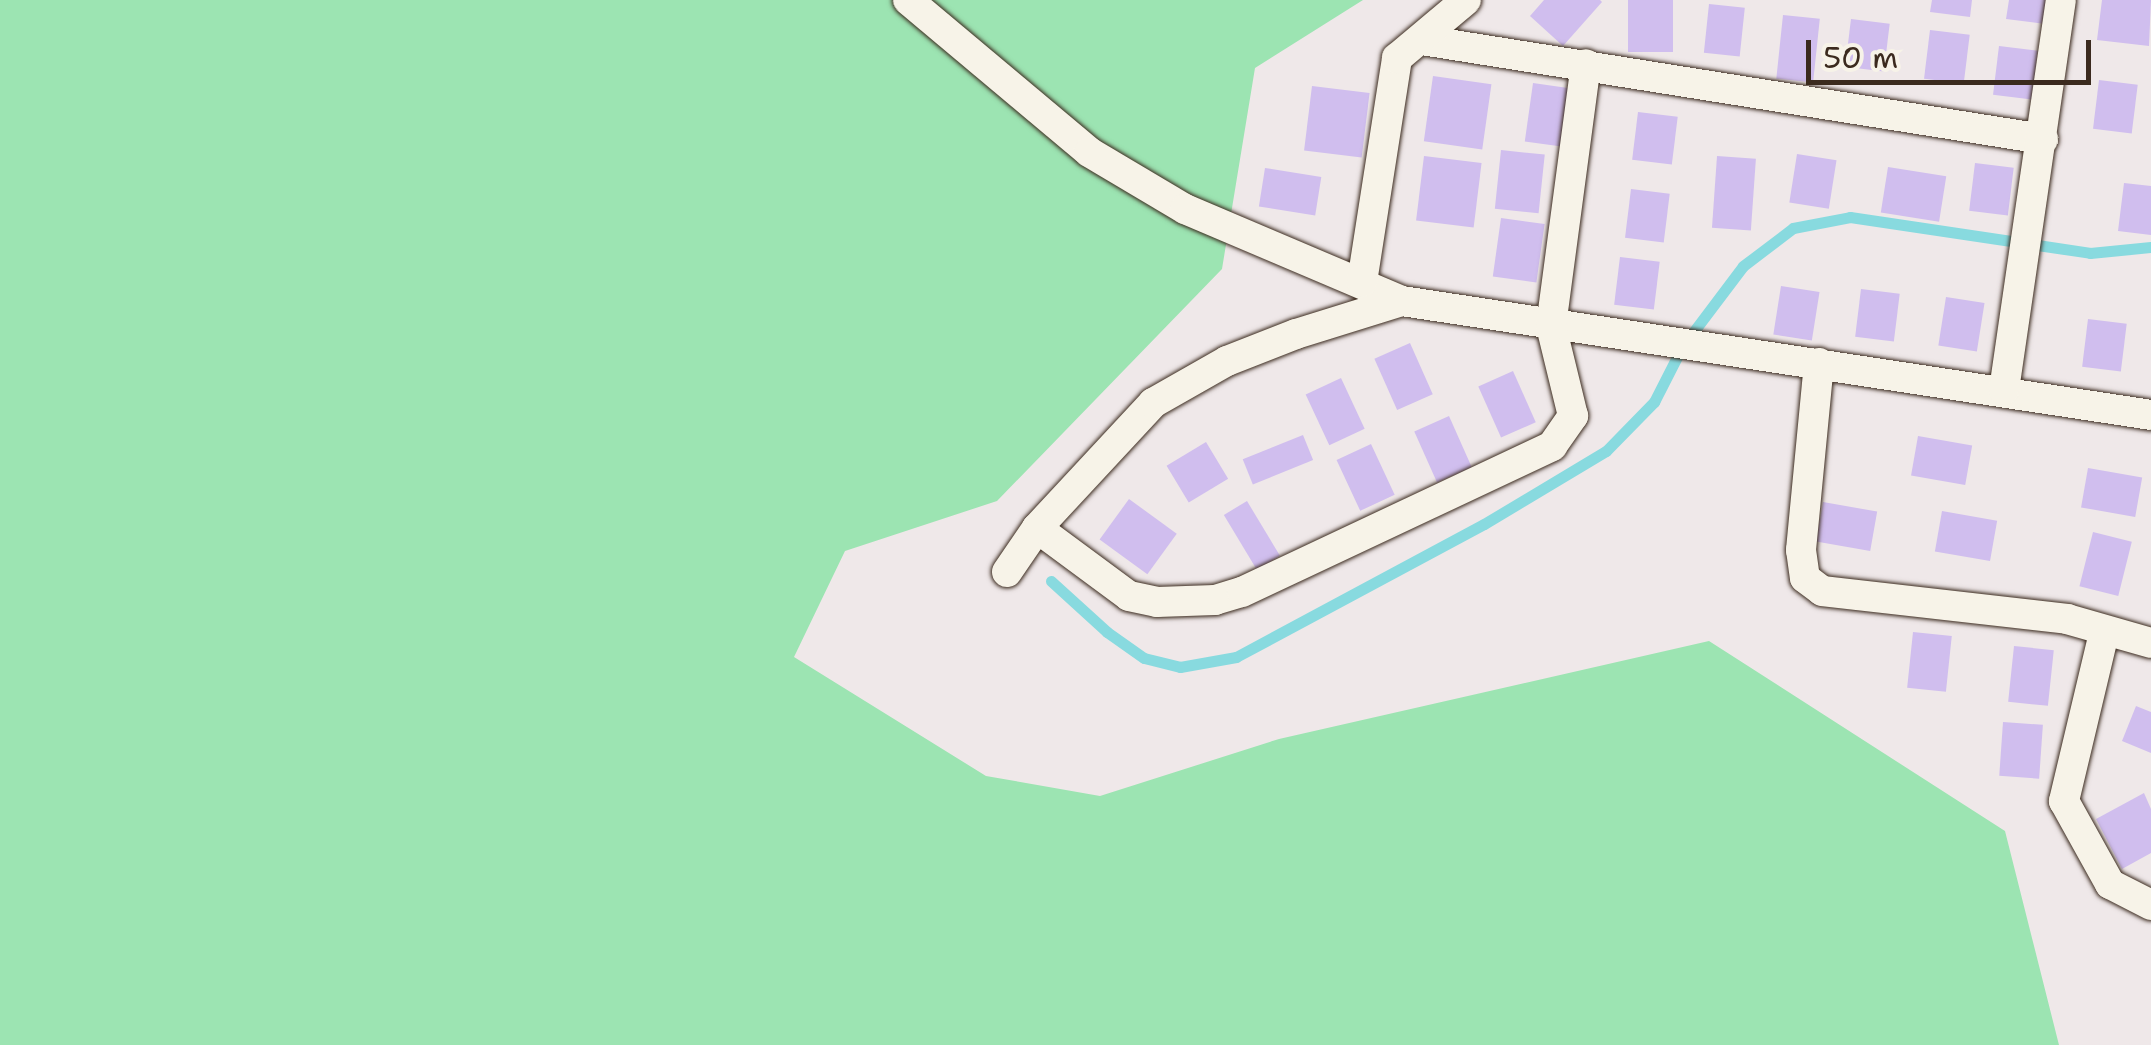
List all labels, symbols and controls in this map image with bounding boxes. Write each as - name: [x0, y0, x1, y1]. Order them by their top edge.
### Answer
- scale bar: [1811, 20, 2096, 82]
- text: 50 m: [1823, 37, 1898, 78]

